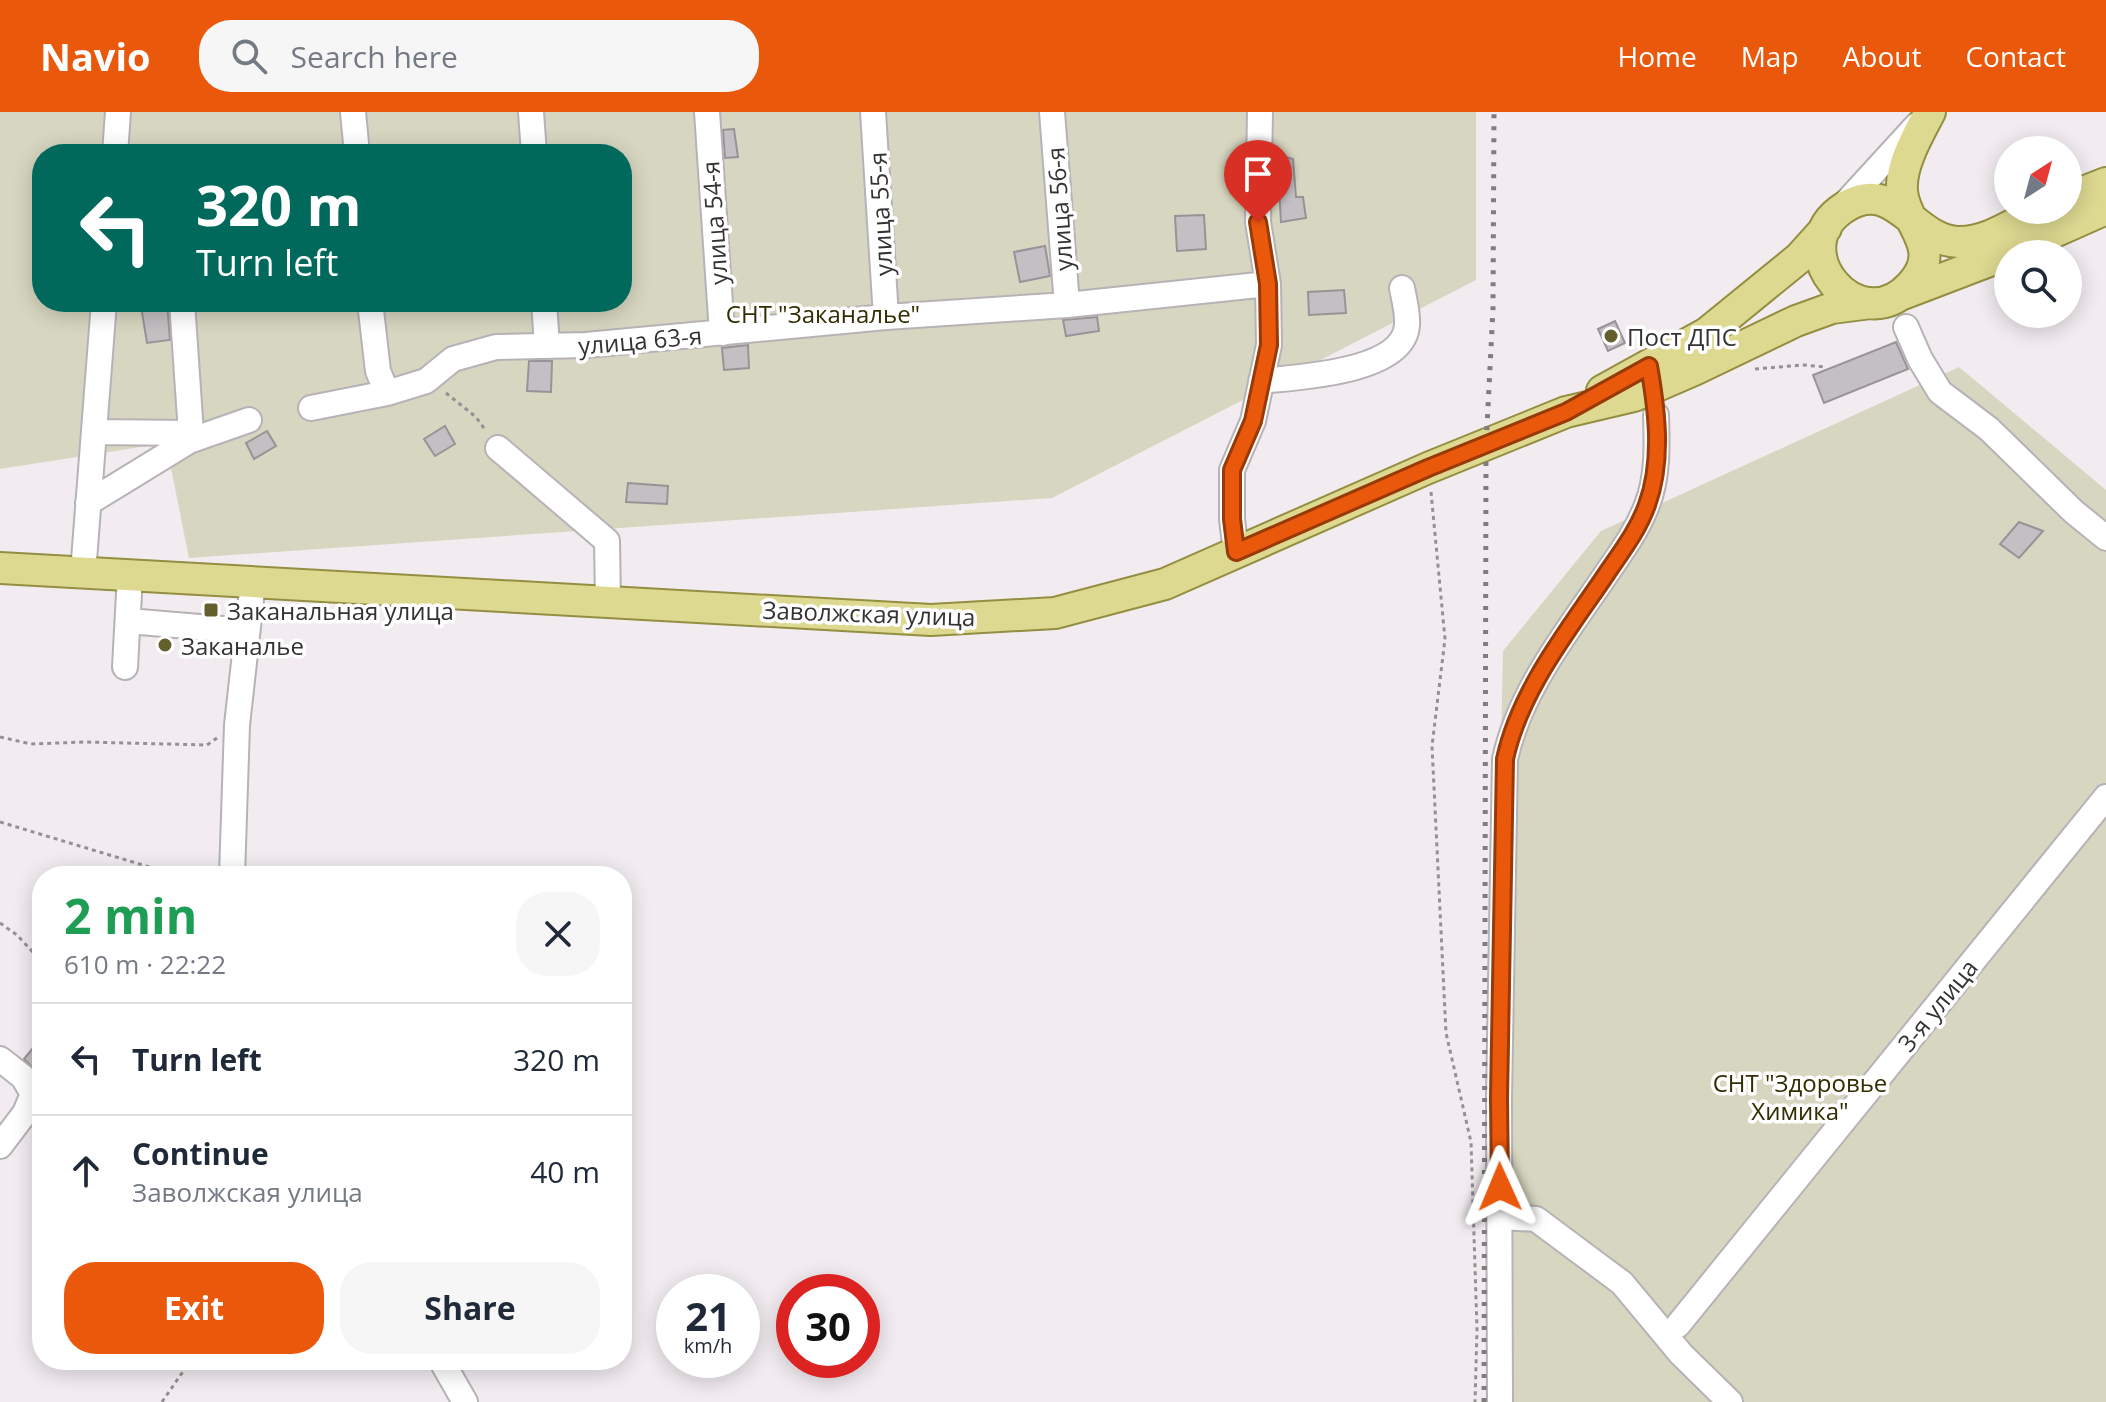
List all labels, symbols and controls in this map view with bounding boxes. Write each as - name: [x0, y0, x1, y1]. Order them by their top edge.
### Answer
- search box: [199, 20, 759, 92]
- text: Navio: [40, 30, 151, 82]
- icon: search: [227, 34, 271, 78]
- text: Search here: [291, 36, 458, 77]
- text: Home: [1618, 37, 1697, 75]
- text: Map: [1741, 37, 1799, 75]
- text: About: [1843, 37, 1921, 75]
- text: Contact: [1965, 37, 2066, 75]
- north arrow: [1994, 136, 2082, 224]
- map controls: [1994, 136, 2082, 328]
- pin: [1224, 140, 1292, 222]
- street label: улица 56-я: [1038, 146, 1080, 272]
- street label: улица 55-я: [860, 151, 900, 277]
- icon: arrive: [1236, 152, 1280, 196]
- street label: улица 54-я: [693, 160, 735, 286]
- text: 320 m: [196, 166, 362, 242]
- icon: left: [64, 176, 168, 280]
- text: Turn left: [196, 238, 338, 287]
- button: search: [1994, 240, 2082, 328]
- park label: СНТ "Заканалье": [726, 297, 920, 330]
- street label: улица 63-я: [577, 318, 703, 362]
- place label: Пост ДПС: [1627, 320, 1737, 353]
- marker: Пост ДПС: [1602, 327, 1620, 345]
- street label: Заволжская улица: [762, 593, 976, 633]
- place label: Заканальная улица: [227, 594, 454, 627]
- marker: Заканальная улица: [202, 601, 220, 619]
- place label: Заканалье: [181, 629, 304, 662]
- marker: Заканалье: [156, 636, 174, 654]
- text: 2 min: [64, 883, 197, 948]
- button: close: [516, 892, 600, 976]
- text: 610 m · 22:22: [64, 946, 226, 982]
- street label: 3-я улица: [1889, 952, 1985, 1058]
- icon: left: [64, 1037, 108, 1081]
- text: Turn left: [132, 1039, 262, 1080]
- text: 320 m: [513, 1039, 600, 1080]
- park label: СНТ "Здоровье Химика": [1713, 1066, 1887, 1127]
- text: Continue: [132, 1133, 269, 1174]
- position arrow: [1458, 1145, 1542, 1229]
- icon: ahead: [64, 1149, 108, 1193]
- text: 40 m: [530, 1151, 600, 1192]
- text: Заволжская улица: [132, 1174, 363, 1210]
- button: Exit: [64, 1262, 324, 1354]
- button: Share: [340, 1262, 600, 1354]
- speed limit sign: 30: [776, 1274, 880, 1378]
- text: 21: [685, 1288, 731, 1343]
- text: km/h: [684, 1332, 732, 1359]

